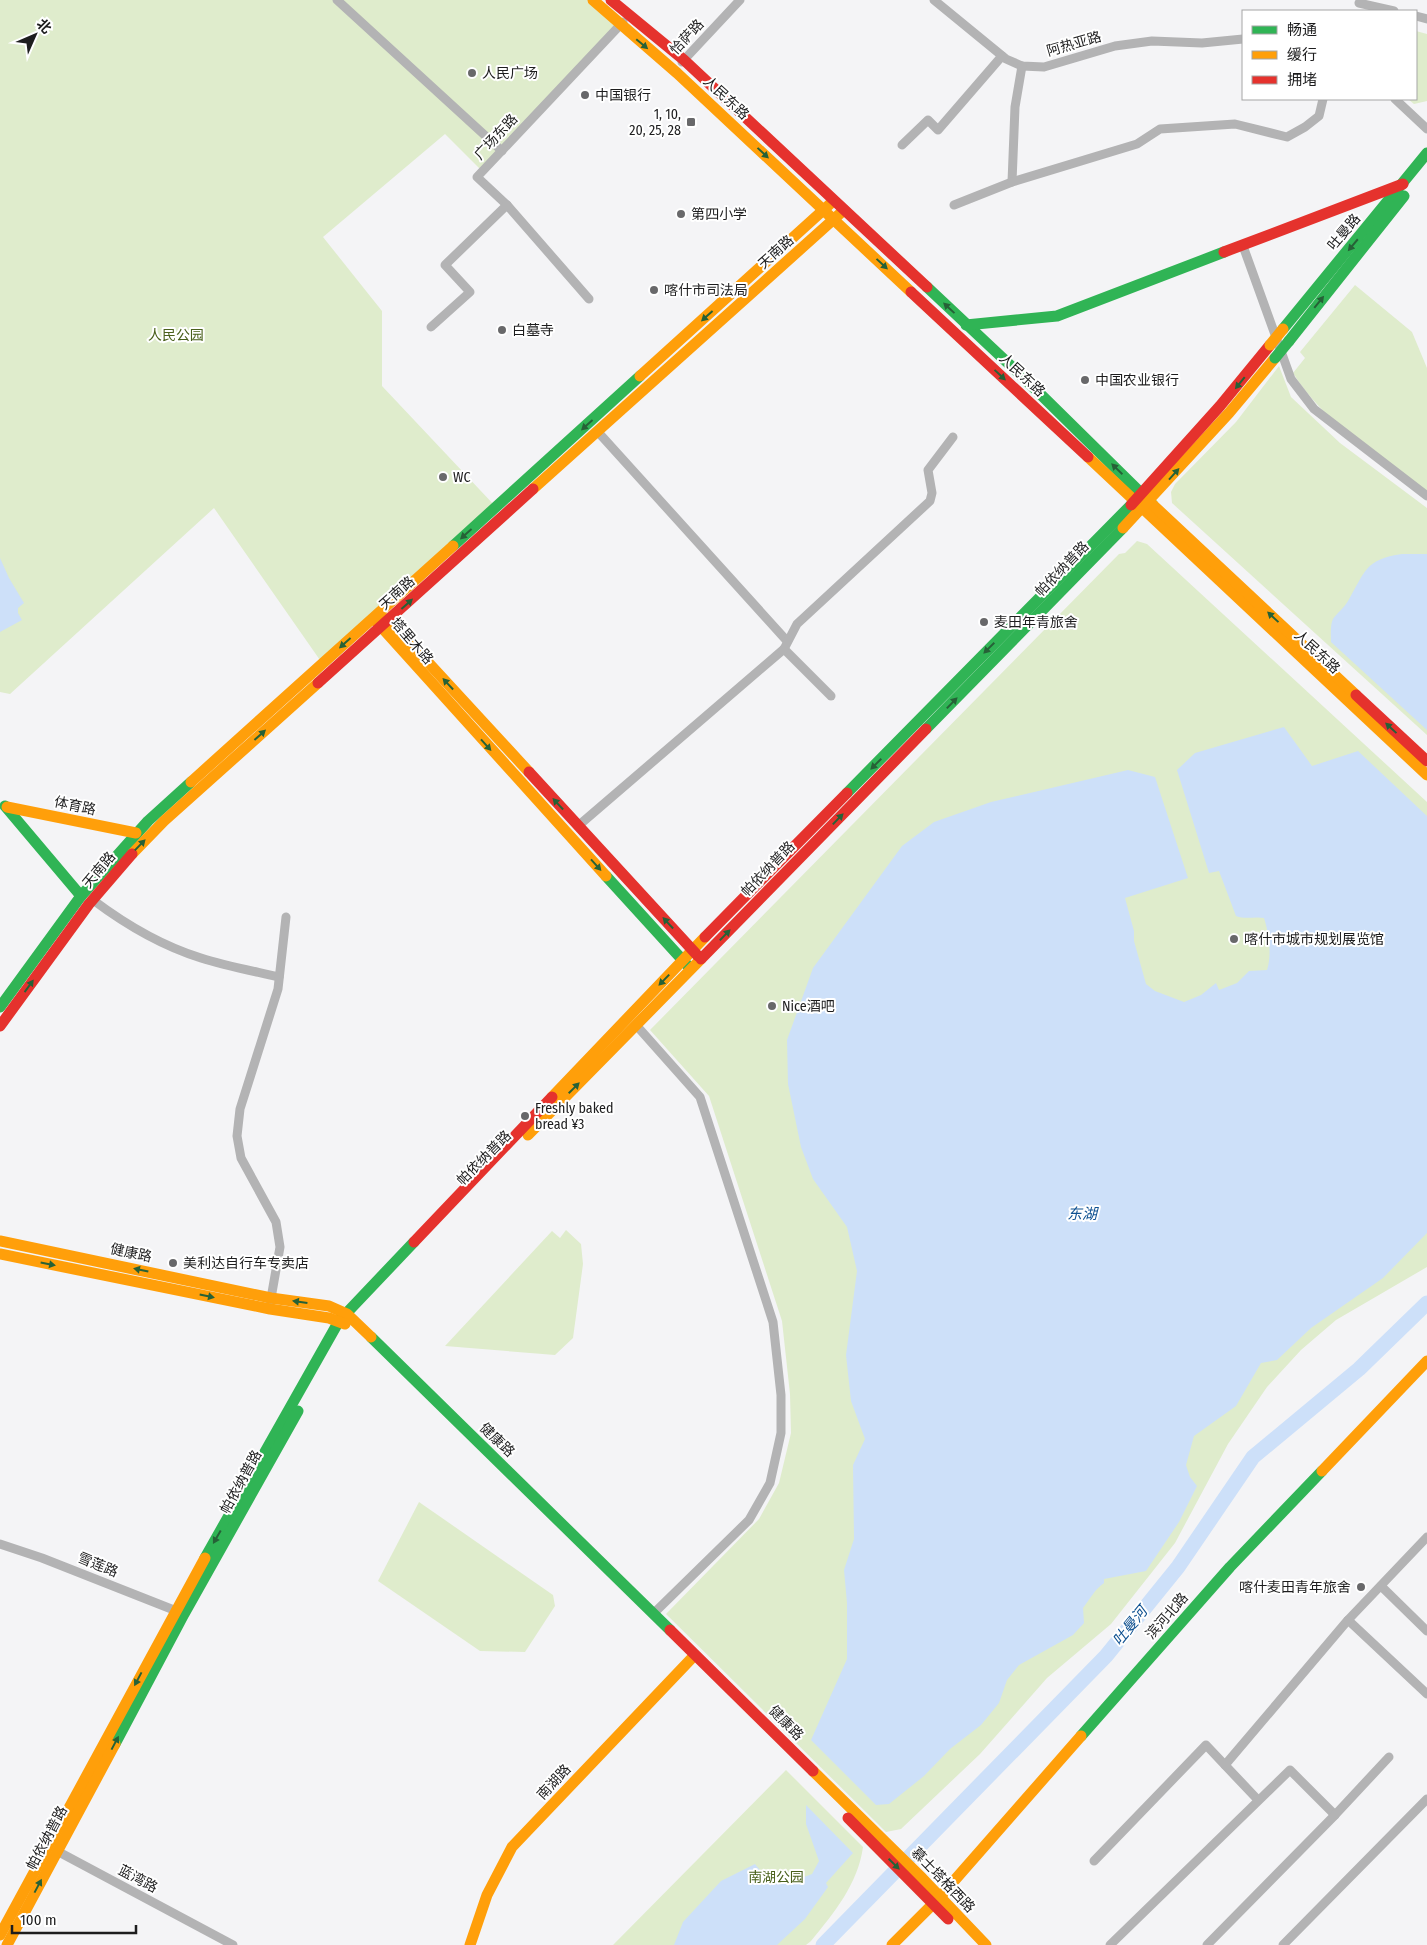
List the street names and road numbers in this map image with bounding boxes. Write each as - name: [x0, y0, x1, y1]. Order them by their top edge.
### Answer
- street label: 恰萨路: [666, 16, 708, 58]
- street label: 阿热亚路: [1045, 28, 1103, 60]
- street label: 人民东路: [700, 73, 752, 123]
- street label: 广场东路: [471, 111, 521, 163]
- street label: 吐曼路: [1324, 210, 1364, 254]
- street label: 天南路: [755, 232, 797, 272]
- street label: 人民东路: [996, 350, 1048, 400]
- street label: 帕依纳普路: [1032, 538, 1092, 600]
- street label: 天南路: [376, 573, 418, 613]
- street label: 塔里木路: [387, 614, 437, 668]
- street label: 人民东路: [1291, 627, 1343, 677]
- street label: 体育路: [53, 793, 97, 819]
- street label: 帕依纳普路: [738, 838, 798, 900]
- street label: 天南路: [79, 848, 119, 892]
- street label: 帕依纳普路: [453, 1127, 515, 1189]
- street label: 健康路: [109, 1240, 153, 1266]
- street label: 健康路: [476, 1419, 518, 1461]
- street label: 帕依纳普路: [217, 1447, 265, 1517]
- street label: 雪莲路: [75, 1549, 121, 1581]
- street label: 滨河北路: [1142, 1589, 1192, 1643]
- street label: 健康路: [765, 1702, 807, 1744]
- street label: 南湖路: [533, 1761, 575, 1803]
- street label: 帕依纳普路: [23, 1803, 71, 1873]
- street label: 慕士塔格西路: [908, 1844, 978, 1916]
- street label: 蓝湾路: [115, 1862, 161, 1896]

